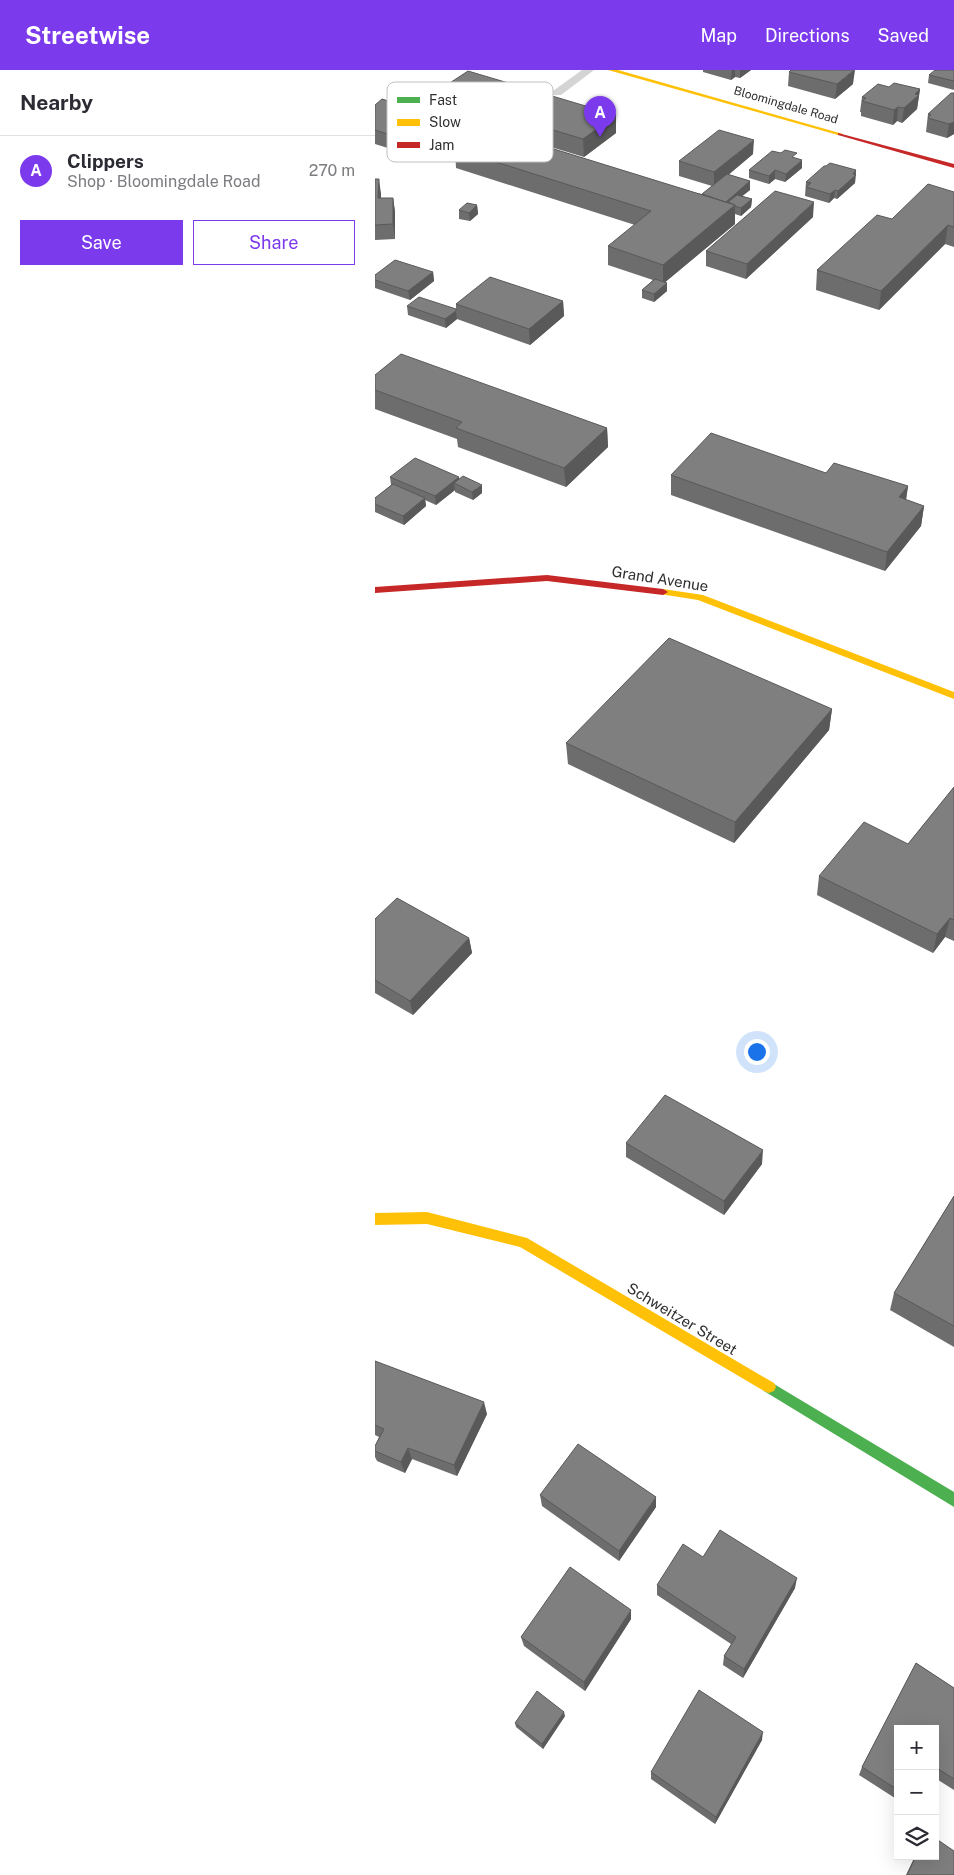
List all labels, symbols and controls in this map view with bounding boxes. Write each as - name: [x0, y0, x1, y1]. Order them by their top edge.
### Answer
- text: Streetwise: [25, 21, 150, 49]
- text: Map: [700, 25, 737, 46]
- text: Directions: [765, 25, 850, 46]
- text: Saved: [878, 25, 929, 46]
- legend: [387, 82, 553, 162]
- street label: Bloomingdale Road: [732, 83, 840, 127]
- text: Nearby: [20, 90, 93, 115]
- text: Fast: [429, 92, 457, 108]
- pin: A: [584, 96, 616, 137]
- text: Slow: [429, 114, 461, 130]
- text: Jam: [429, 137, 454, 153]
- text: Clippers: [67, 150, 144, 172]
- text: A: [30, 161, 42, 180]
- text: 270 m: [309, 161, 355, 180]
- text: Shop · Bloomingdale Road: [67, 172, 260, 191]
- button: Save: [20, 220, 183, 265]
- button: Share: [193, 220, 355, 265]
- street label: Grand Avenue: [611, 562, 710, 595]
- your location: [744, 1039, 770, 1065]
- street label: Schweitzer Street: [624, 1279, 740, 1358]
- map controls: [894, 1725, 939, 1860]
- button: +: [894, 1725, 939, 1770]
- button: −: [894, 1770, 939, 1815]
- button: layers: [894, 1815, 939, 1860]

